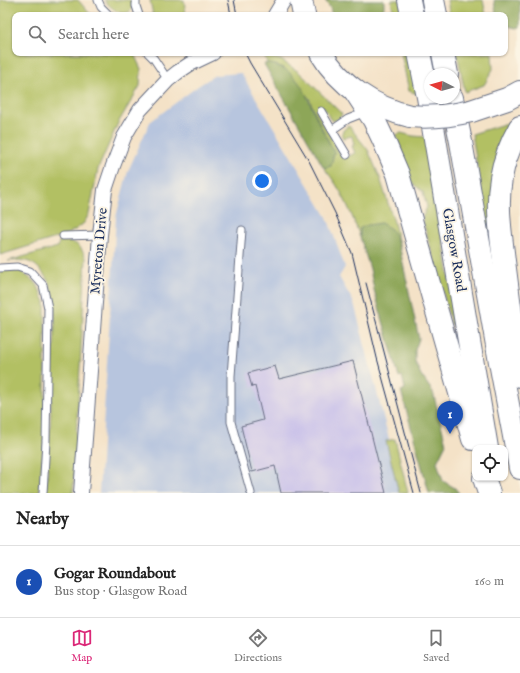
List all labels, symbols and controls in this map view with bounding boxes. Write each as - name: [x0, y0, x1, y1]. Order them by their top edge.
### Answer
- search box: [12, 12, 508, 56]
- icon: search: [26, 23, 48, 45]
- text: Search here: [58, 25, 129, 44]
- north arrow: [424, 68, 460, 104]
- your location: [252, 171, 272, 191]
- street label: Myreton Drive: [86, 206, 112, 295]
- street label: Glasgow Road: [438, 207, 470, 294]
- pin: 1: [437, 401, 463, 434]
- map controls: [472, 445, 508, 481]
- button: locate: [472, 445, 508, 481]
- text: Nearby: [16, 509, 69, 530]
- text: Gogar Roundabout: [54, 564, 176, 583]
- text: 1: [27, 573, 31, 590]
- text: 160 m: [474, 573, 504, 590]
- text: Bus stop · Glasgow Road: [54, 583, 187, 600]
- tab: Map: [71, 627, 93, 665]
- tab: Directions: [234, 627, 282, 665]
- tab: Saved: [423, 627, 449, 665]

